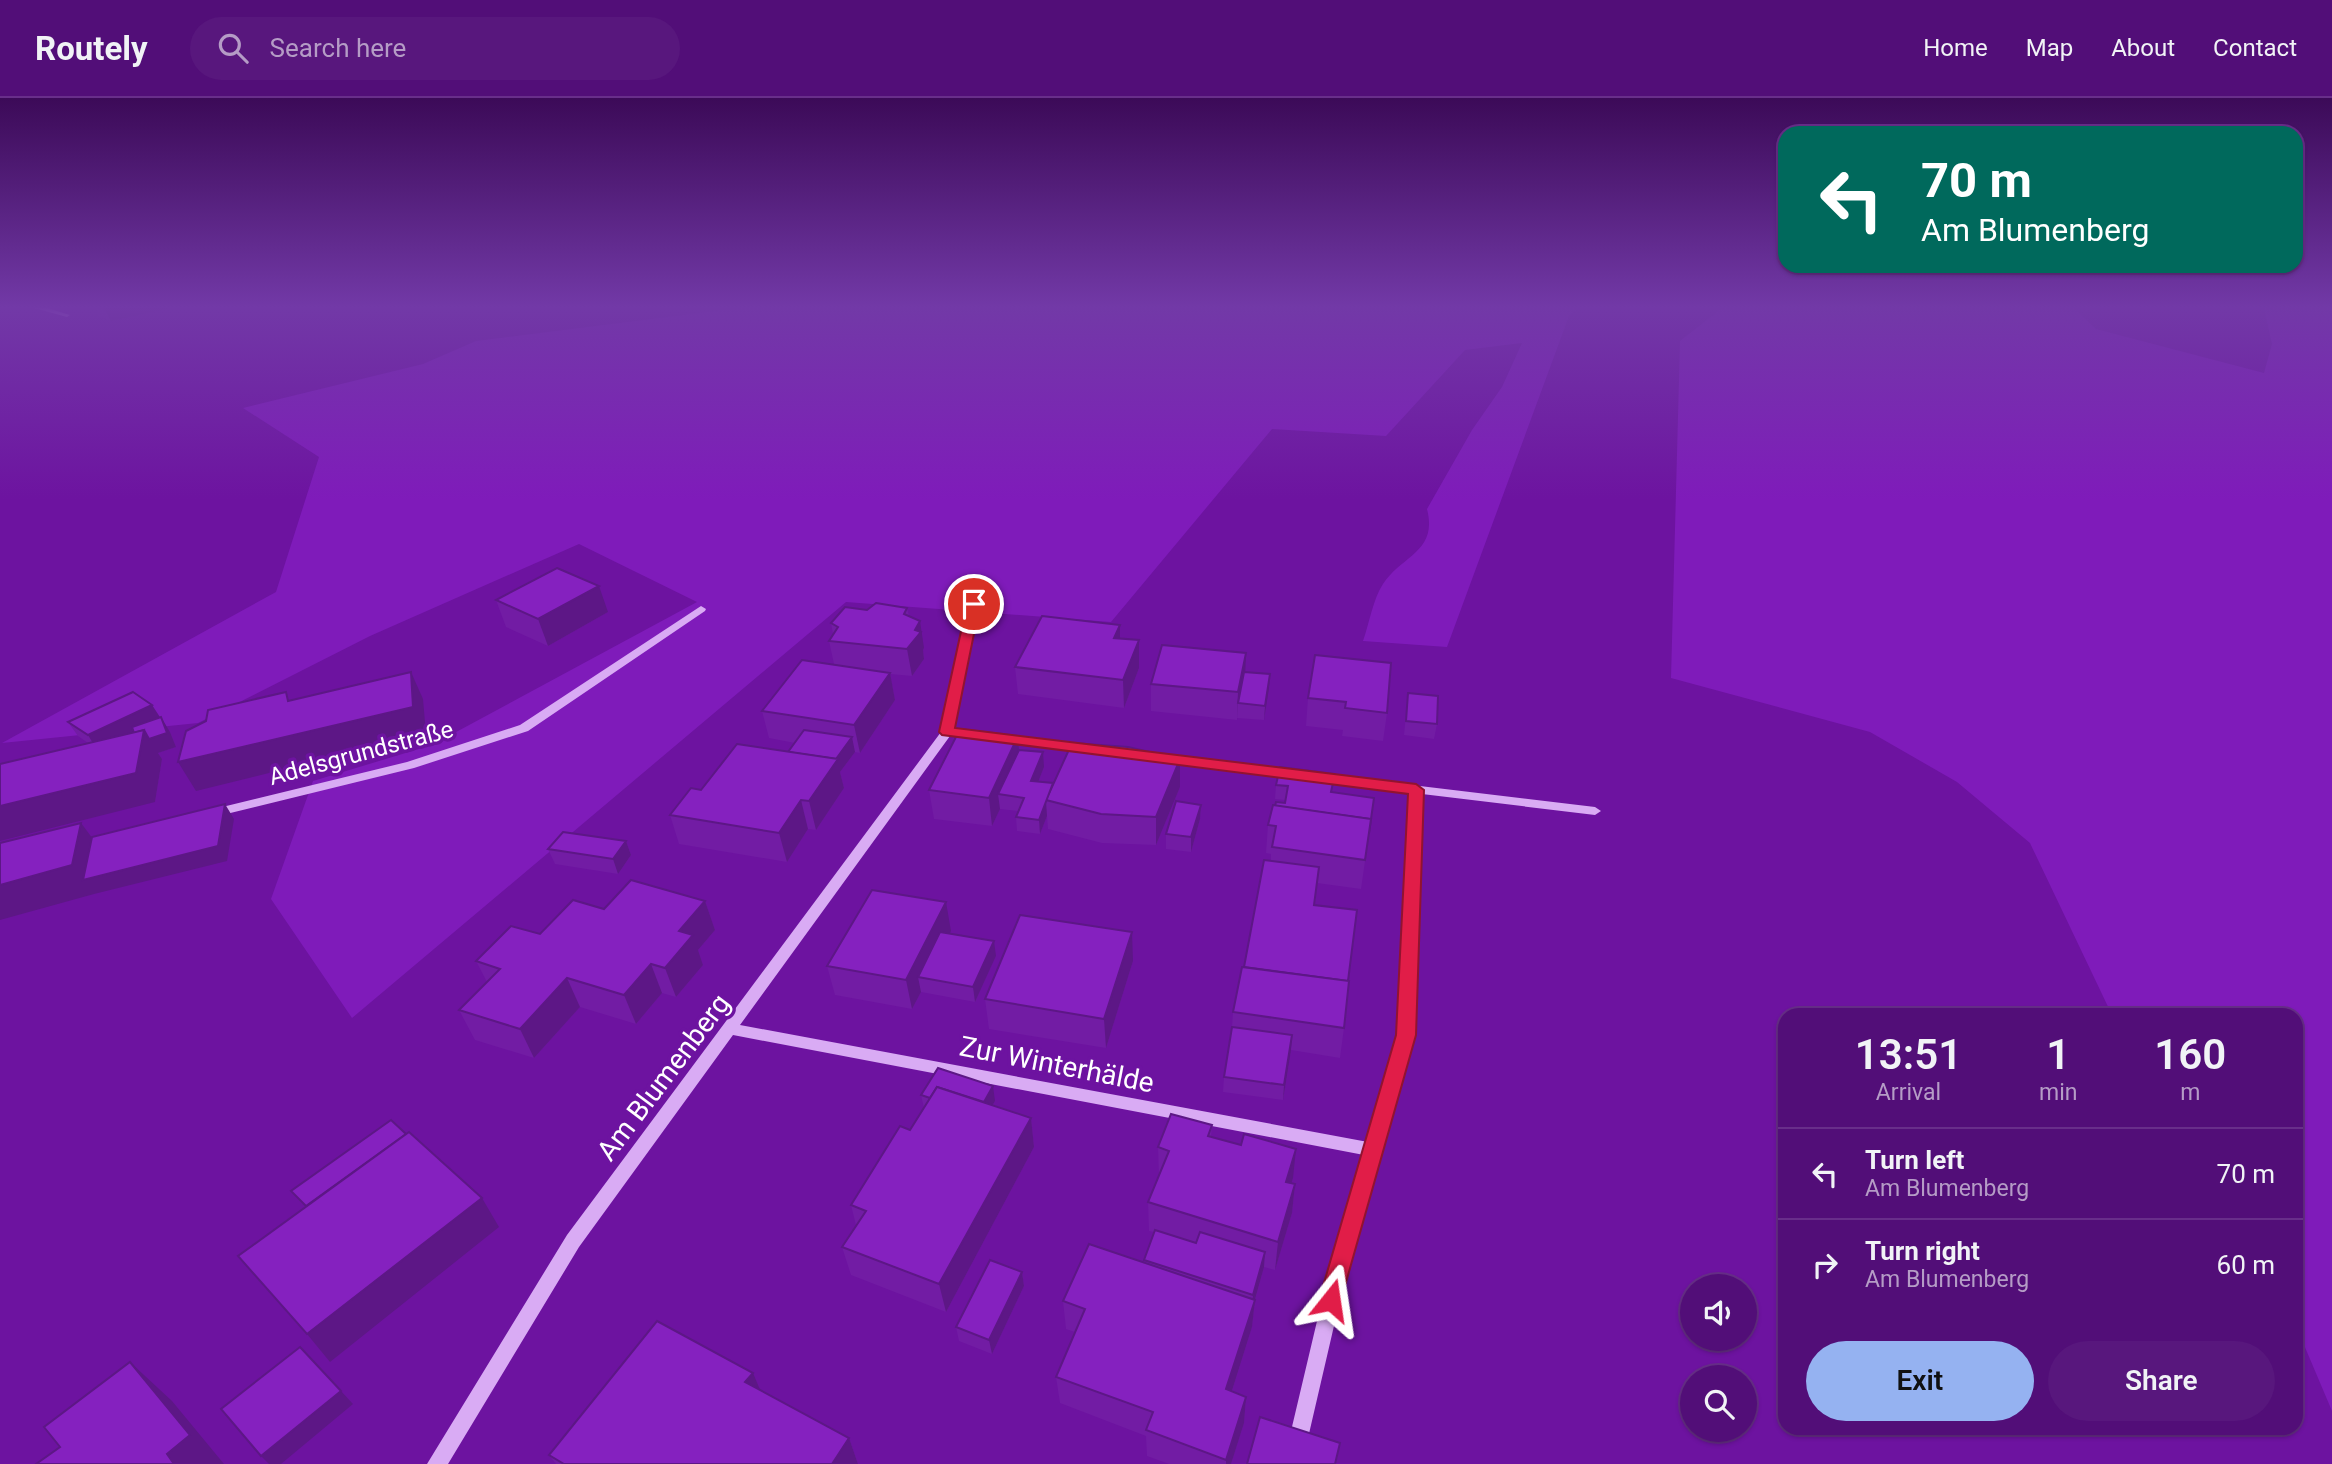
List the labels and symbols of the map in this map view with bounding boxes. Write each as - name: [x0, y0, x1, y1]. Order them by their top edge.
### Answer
- pin: [944, 574, 1004, 634]
- street label: Adelsgrundstraße: [266, 715, 456, 791]
- street label: Am Blumenberg: [590, 988, 737, 1167]
- street label: Zur Winterhälde: [957, 1029, 1157, 1099]
- position arrow: [1294, 1263, 1368, 1337]

